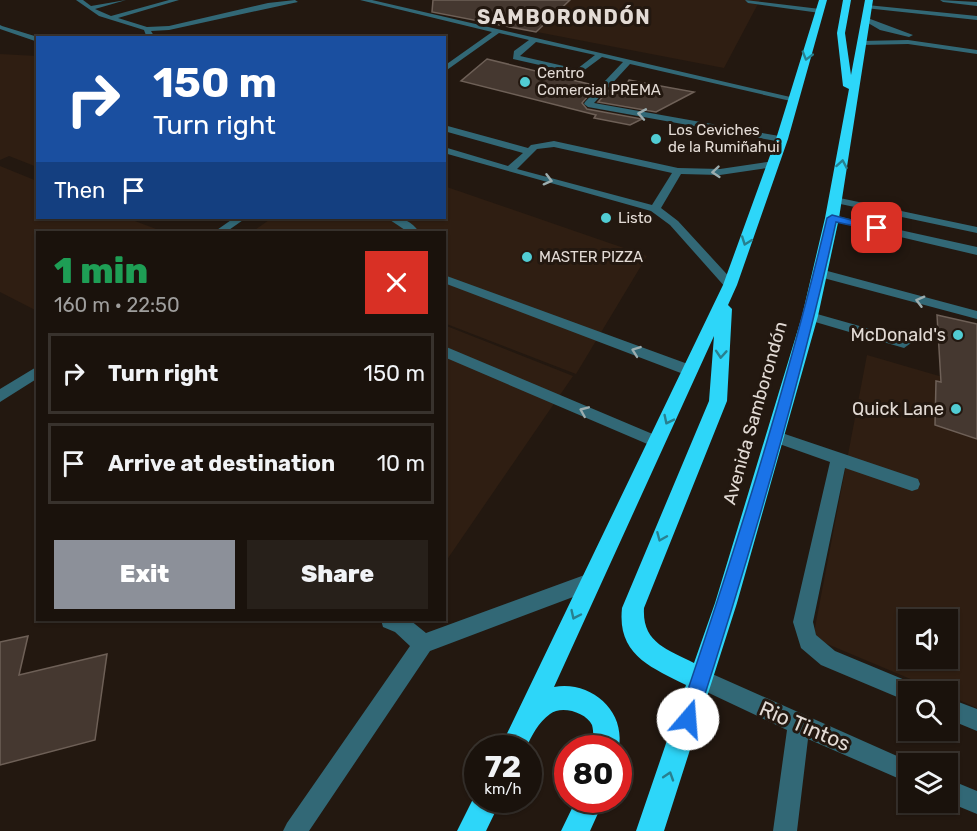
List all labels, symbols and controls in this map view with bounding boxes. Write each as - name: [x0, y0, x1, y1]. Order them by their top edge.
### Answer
- district label: SAMBORONDÓN: [477, 5, 651, 29]
- one-way arrow: [802, 50, 814, 61]
- text: 150 m: [153, 58, 277, 108]
- icon: right: [54, 60, 132, 138]
- place label: Centro Comercial PREMA: [537, 64, 661, 99]
- marker: Centro Comercial PREMA: [518, 75, 532, 89]
- one-way arrow: [638, 108, 648, 121]
- text: Turn right: [153, 109, 276, 141]
- place label: Los Ceviches de la Rumiñahui: [668, 121, 780, 156]
- marker: Los Ceviches de la Rumiñahui: [649, 132, 663, 146]
- one-way arrow: [835, 159, 847, 169]
- one-way arrow: [712, 165, 721, 178]
- one-way arrow: [542, 173, 553, 185]
- icon: arrive: [117, 174, 150, 207]
- text: Then: [54, 177, 105, 204]
- pin: [851, 202, 902, 253]
- place label: Listo: [618, 209, 652, 227]
- marker: Listo: [599, 211, 613, 225]
- icon: arrive: [860, 211, 893, 244]
- one-way arrow: [741, 235, 753, 246]
- place label: MASTER PIZZA: [539, 248, 643, 266]
- text: 1 min: [54, 249, 148, 292]
- marker: MASTER PIZZA: [520, 250, 534, 264]
- button: close: [365, 251, 428, 314]
- text: 160 m · 22:50: [54, 293, 180, 317]
- one-way arrow: [916, 295, 926, 308]
- street label: Avenida Samborondón: [718, 319, 792, 507]
- place label: McDonald's: [850, 324, 946, 346]
- marker: McDonald's: [951, 328, 965, 342]
- one-way arrow: [631, 346, 642, 359]
- one-way arrow: [715, 350, 728, 359]
- icon: right: [57, 357, 90, 390]
- text: Turn right: [108, 360, 218, 387]
- text: 150 m: [364, 360, 425, 387]
- place label: Quick Lane: [852, 398, 944, 420]
- marker: Quick Lane: [949, 402, 963, 416]
- one-way arrow: [579, 406, 590, 418]
- one-way arrow: [663, 413, 675, 424]
- icon: arrive: [57, 447, 90, 480]
- text: Arrive at destination: [108, 450, 335, 477]
- text: 10 m: [377, 450, 425, 477]
- one-way arrow: [656, 531, 668, 542]
- button: Exit: [54, 540, 235, 609]
- button: Share: [247, 540, 428, 609]
- one-way arrow: [571, 609, 583, 620]
- map controls: [898, 609, 958, 813]
- button: sound: [898, 609, 958, 669]
- button: search: [898, 681, 958, 741]
- position arrow: [656, 687, 720, 751]
- street label: Rio Tintos: [756, 696, 854, 756]
- speed limit sign: 80: [554, 735, 632, 813]
- text: 72: [485, 749, 521, 785]
- button: layers: [898, 753, 958, 813]
- one-way arrow: [662, 771, 674, 782]
- text: km/h: [484, 780, 522, 798]

